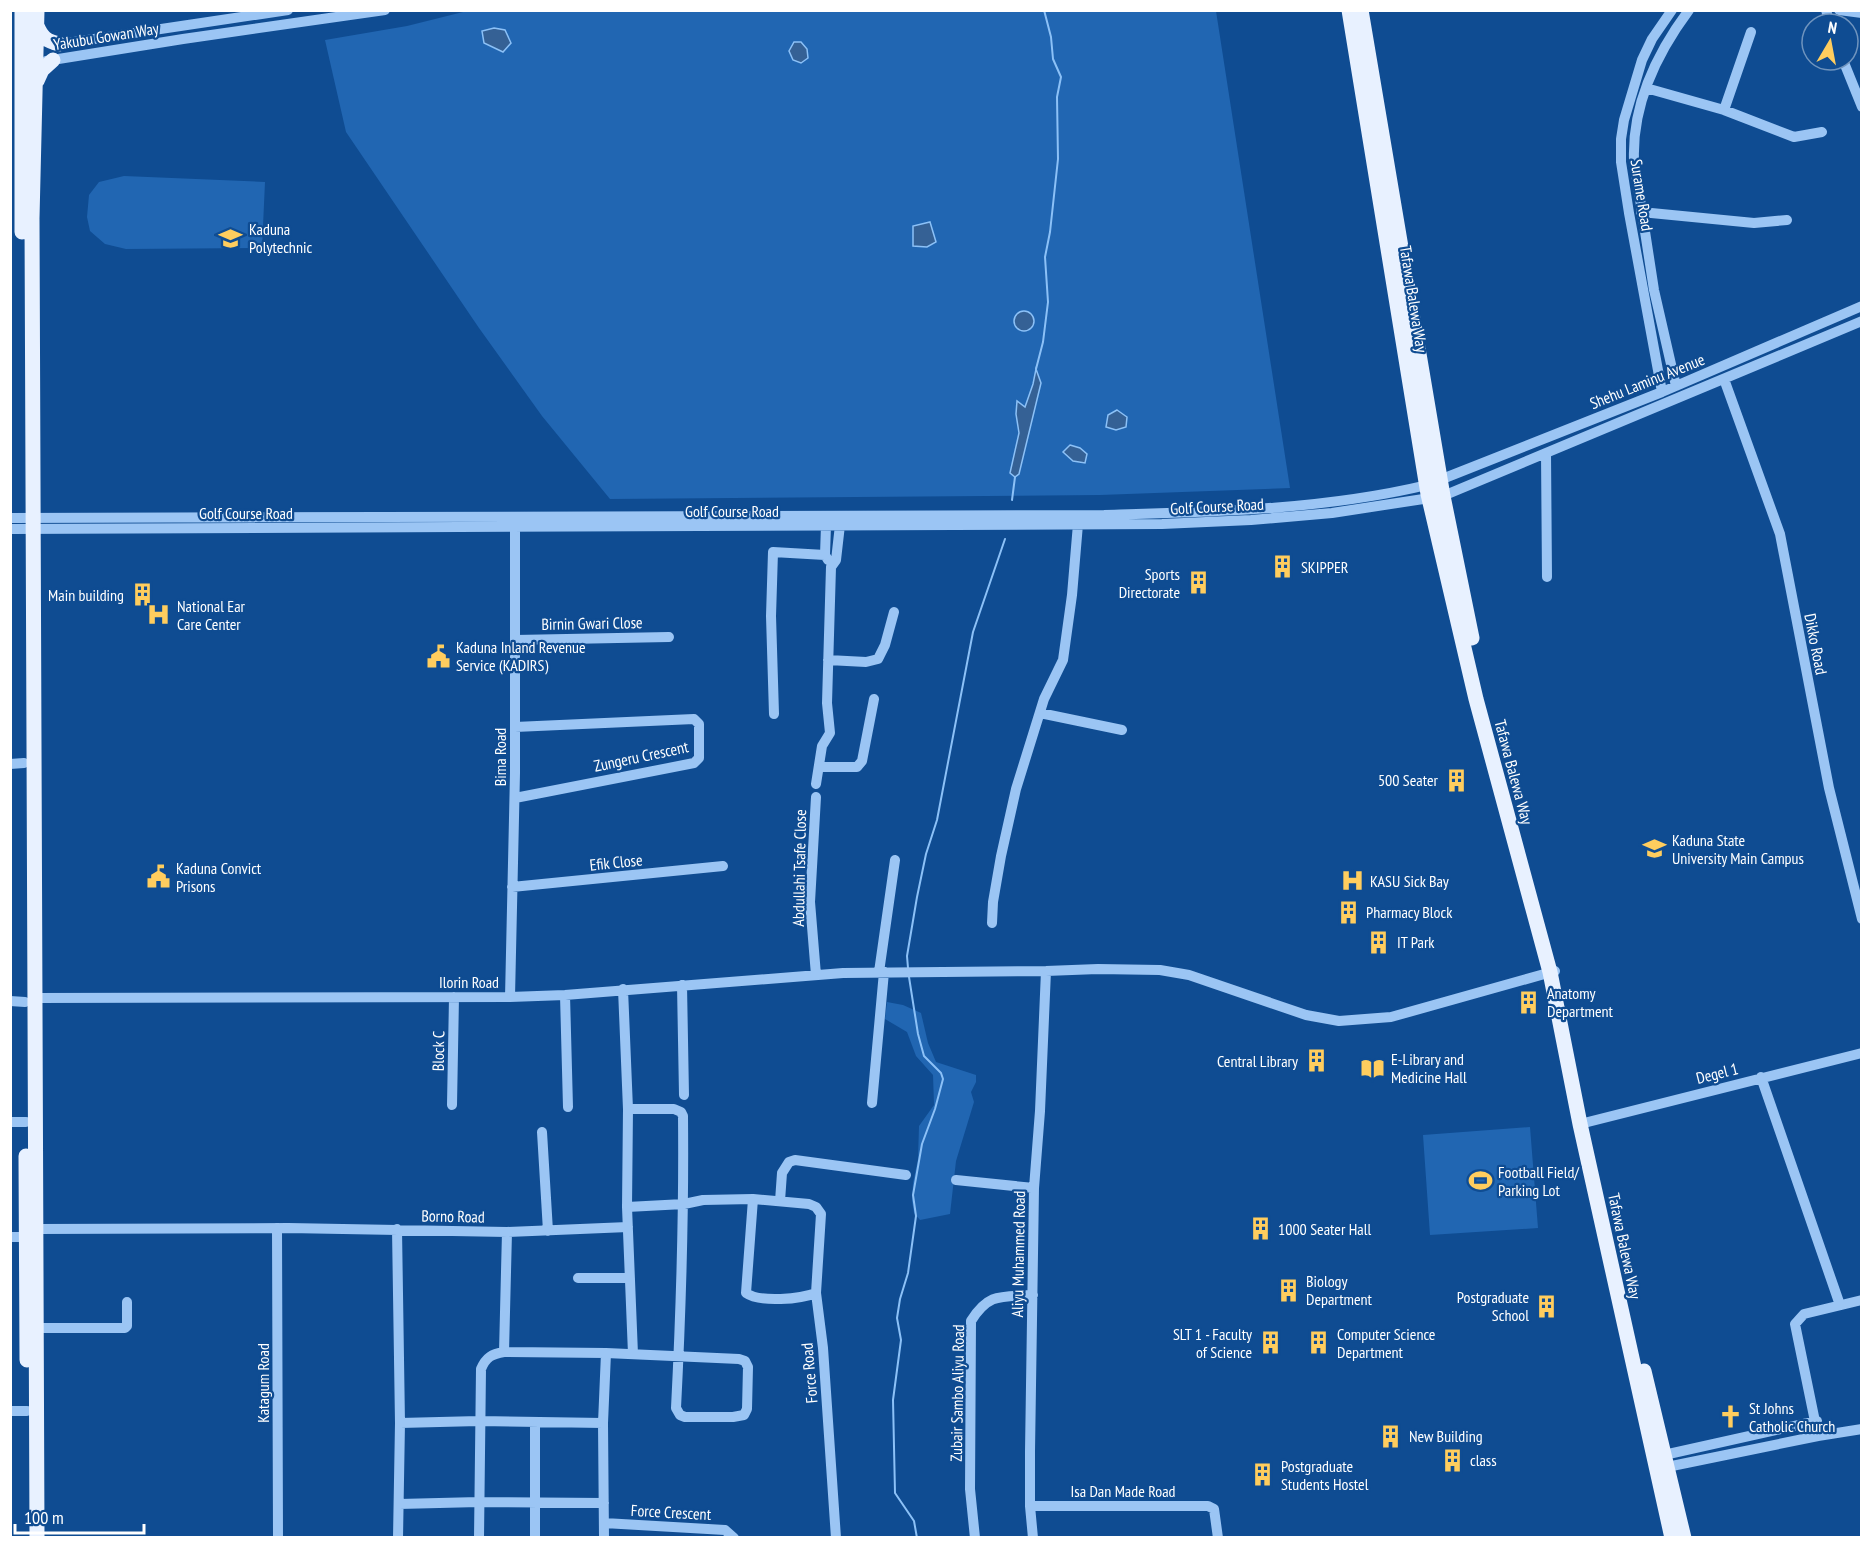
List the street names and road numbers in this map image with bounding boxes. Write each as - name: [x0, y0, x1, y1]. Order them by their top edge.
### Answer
- street label: Yakubu Gowan Way: [52, 18, 160, 54]
- street label: Surame Road: [1626, 158, 1658, 232]
- street label: Tafawa Balewa Way: [1396, 244, 1432, 354]
- street label: Shehu Laminu Avenue: [1587, 349, 1707, 413]
- street label: Golf Course Road: [1170, 494, 1264, 518]
- street label: Golf Course Road: [685, 501, 779, 521]
- street label: Golf Course Road: [199, 503, 293, 523]
- street label: Birnin Gwari Close: [541, 612, 643, 634]
- street label: Dikko Road: [1800, 612, 1832, 676]
- street label: Tafawa Balewa Way: [1490, 717, 1538, 827]
- street label: Bima Road: [490, 728, 510, 786]
- street label: Zungeru Crescent: [592, 736, 691, 776]
- street label: Abdullahi Tsafe Close: [788, 809, 810, 927]
- street label: Efik Close: [589, 849, 643, 875]
- street label: Ilorin Road: [439, 972, 499, 992]
- street label: Block C: [428, 1031, 448, 1071]
- street label: Degel 1: [1694, 1058, 1740, 1088]
- street label: Aliyu Muhammed Road: [1007, 1190, 1029, 1318]
- street label: Tafawa Balewa Way: [1604, 1191, 1646, 1301]
- street label: Borno Road: [421, 1205, 485, 1227]
- street label: Zubair Sambo Aliyu Road: [946, 1324, 968, 1462]
- street label: Force Road: [796, 1342, 822, 1404]
- street label: Katagum Road: [253, 1343, 273, 1423]
- street label: Isa Dan Made Road: [1071, 1481, 1176, 1501]
- street label: Force Crescent: [630, 1500, 712, 1524]

